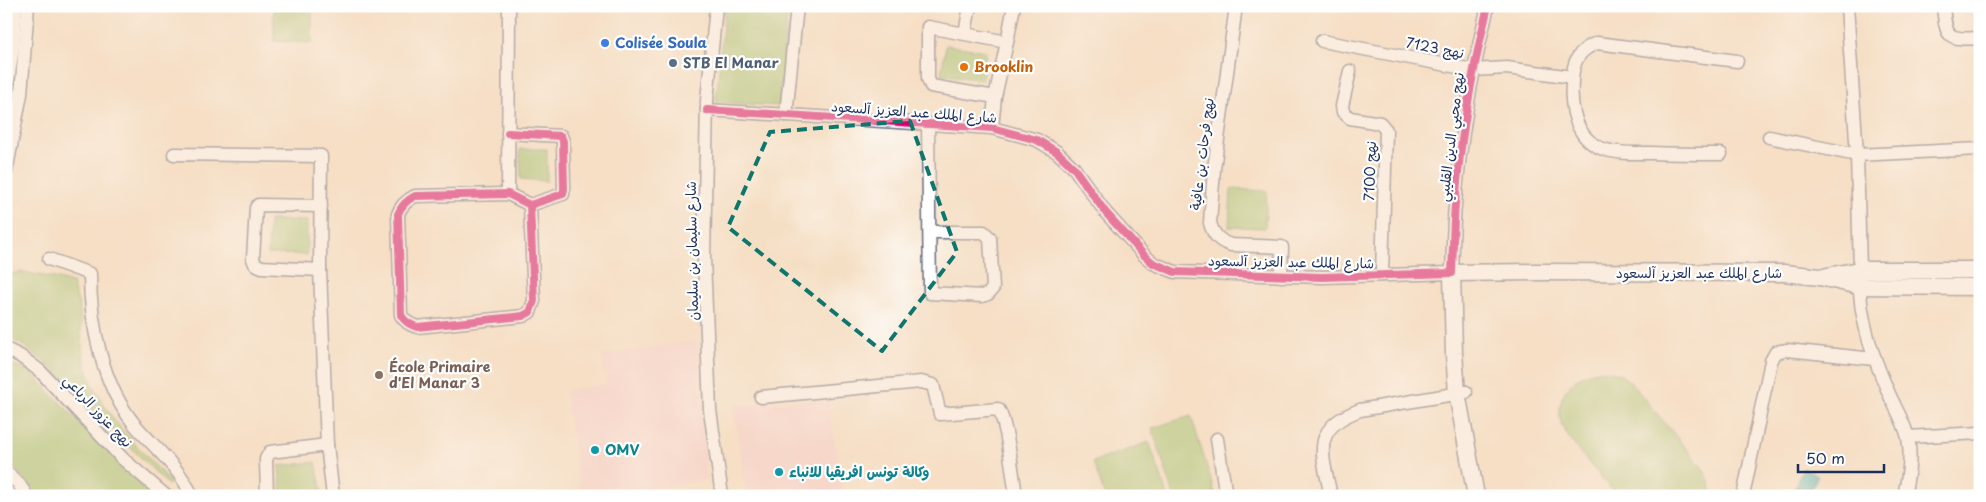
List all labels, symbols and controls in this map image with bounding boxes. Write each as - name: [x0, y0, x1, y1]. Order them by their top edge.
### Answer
- place label: Colisée Soula: [615, 32, 708, 53]
- street label: نهج 7123: [1404, 32, 1466, 63]
- marker: Colisée Soula: [599, 37, 611, 49]
- place label: STB El Manar: [683, 52, 780, 73]
- place label: Brooklin: [974, 56, 1034, 77]
- marker: STB El Manar: [667, 57, 679, 69]
- marker: Brooklin: [958, 61, 970, 73]
- street label: نهج محيي الدين القليبي: [1432, 71, 1472, 203]
- street label: شارع الملك عبد العزيز آلسعود: [830, 95, 998, 128]
- street label: نهج فرحات بن عافية: [1184, 96, 1219, 211]
- street label: نهج 7100: [1358, 141, 1381, 201]
- street label: شارع سليمان بن سليمان: [680, 181, 703, 321]
- street label: شارع الملك عبد العزيز آلسعود: [1208, 250, 1374, 273]
- street label: شارع الملك عبد العزيز آلسعود: [1616, 262, 1782, 283]
- place label: École Primaire d'El Manar 3: [389, 356, 491, 393]
- street label: نهج عزوز الرباعي: [57, 369, 138, 454]
- marker: École Primaire d'El Manar 3: [373, 369, 385, 381]
- place label: OMV: [605, 439, 639, 460]
- scale bar: [1798, 442, 1885, 474]
- marker: OMV: [589, 444, 601, 456]
- text: 50 m: [1806, 446, 1845, 469]
- place label: وكالة تونس افريقيا للانباء: [789, 461, 929, 482]
- marker: وكالة تونس افريقيا للانباء: [773, 466, 785, 478]

